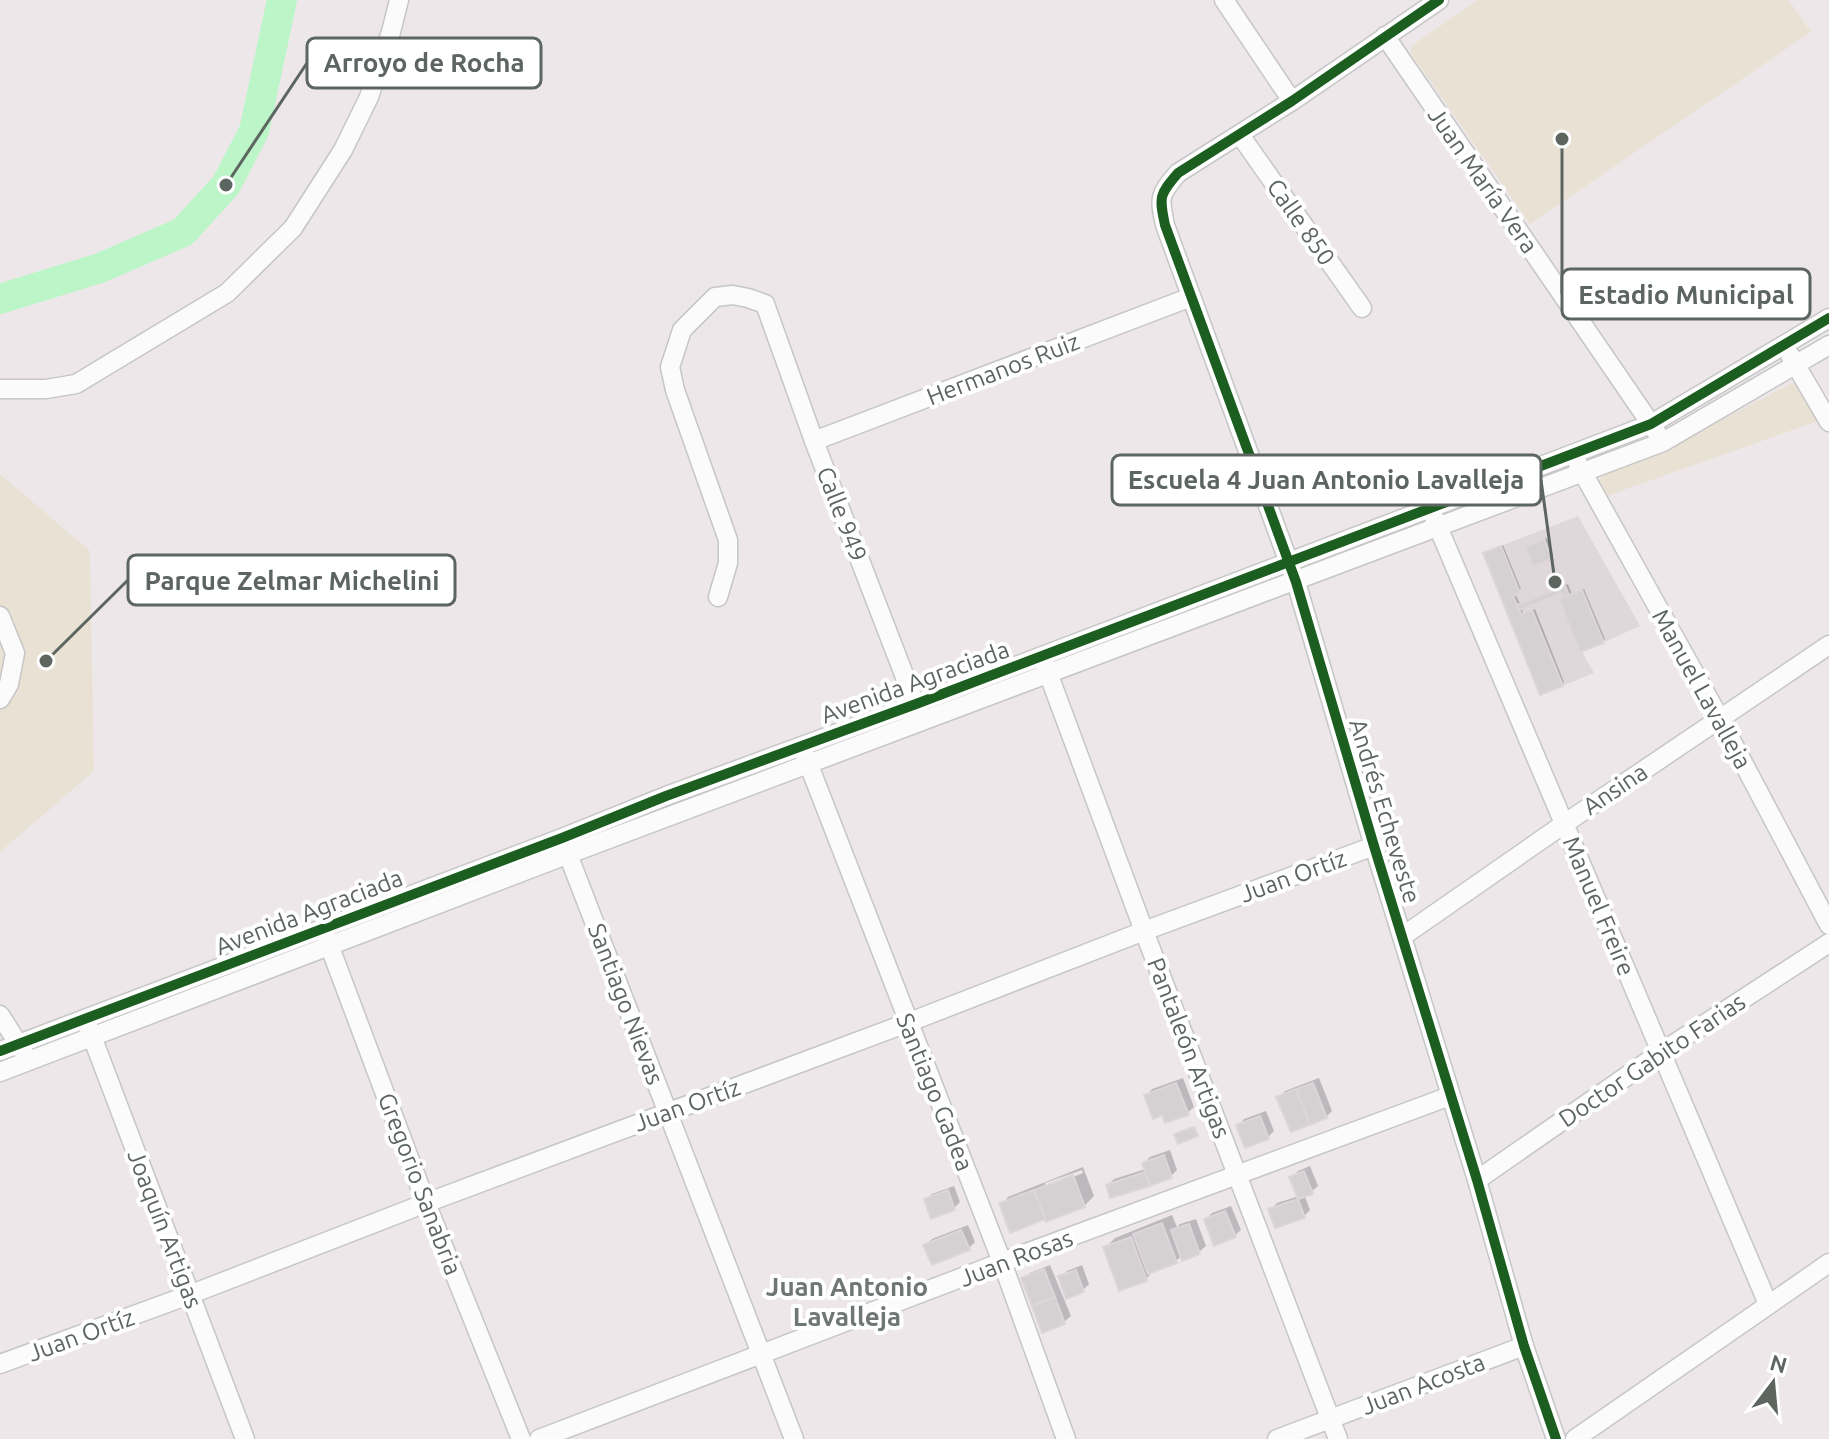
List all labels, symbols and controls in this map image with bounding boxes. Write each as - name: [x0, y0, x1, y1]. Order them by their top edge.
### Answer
- callout: Arroyo de Rocha: [307, 38, 541, 88]
- text: Arroyo de Rocha: [323, 48, 525, 77]
- street label: Juan María Vera: [1423, 102, 1543, 258]
- street label: Calle 850: [1262, 174, 1340, 270]
- callout: Estadio Municipal: [1562, 269, 1810, 319]
- text: Estadio Municipal: [1578, 280, 1794, 309]
- street label: Hermanos Ruiz: [923, 327, 1083, 411]
- callout: Escuela 4 Juan Antonio Lavalleja: [1112, 455, 1541, 505]
- street label: Calle 949: [812, 463, 872, 565]
- text: Escuela 4 Juan Antonio Lavalleja: [1128, 465, 1524, 494]
- callout: Parque Zelmar Michelini: [128, 555, 455, 605]
- text: Parque Zelmar Michelini: [144, 566, 440, 595]
- street label: Manuel Lavalleja: [1647, 605, 1757, 773]
- street label: Avenida Agraciada: [817, 635, 1013, 729]
- street label: Andrés Echeveste: [1344, 716, 1426, 906]
- street label: Ansina: [1578, 758, 1652, 820]
- street label: Manuel Freire: [1558, 832, 1640, 980]
- street label: Juan Ortíz: [1236, 844, 1350, 908]
- street label: Avenida Agraciada: [212, 864, 406, 960]
- street label: Santiago Nievas: [583, 920, 669, 1088]
- street label: Pantaleón Artigas: [1142, 954, 1236, 1142]
- street label: Doctor Gabito Farias: [1554, 988, 1750, 1132]
- street label: Santiago Gadea: [891, 1009, 979, 1175]
- street label: Juan Ortíz: [630, 1073, 744, 1137]
- street label: Gregorio Sanabria: [373, 1089, 467, 1279]
- street label: Joaquín Artigas: [122, 1146, 208, 1312]
- street label: Juan Rosas: [956, 1224, 1076, 1292]
- district label: Juan Antonio Lavalleja: [766, 1272, 928, 1331]
- street label: Juan Ortíz: [24, 1303, 138, 1367]
- north arrow: [1733, 1343, 1813, 1423]
- street label: Juan Acosta: [1358, 1348, 1488, 1420]
- text: N: [1767, 1349, 1790, 1378]

